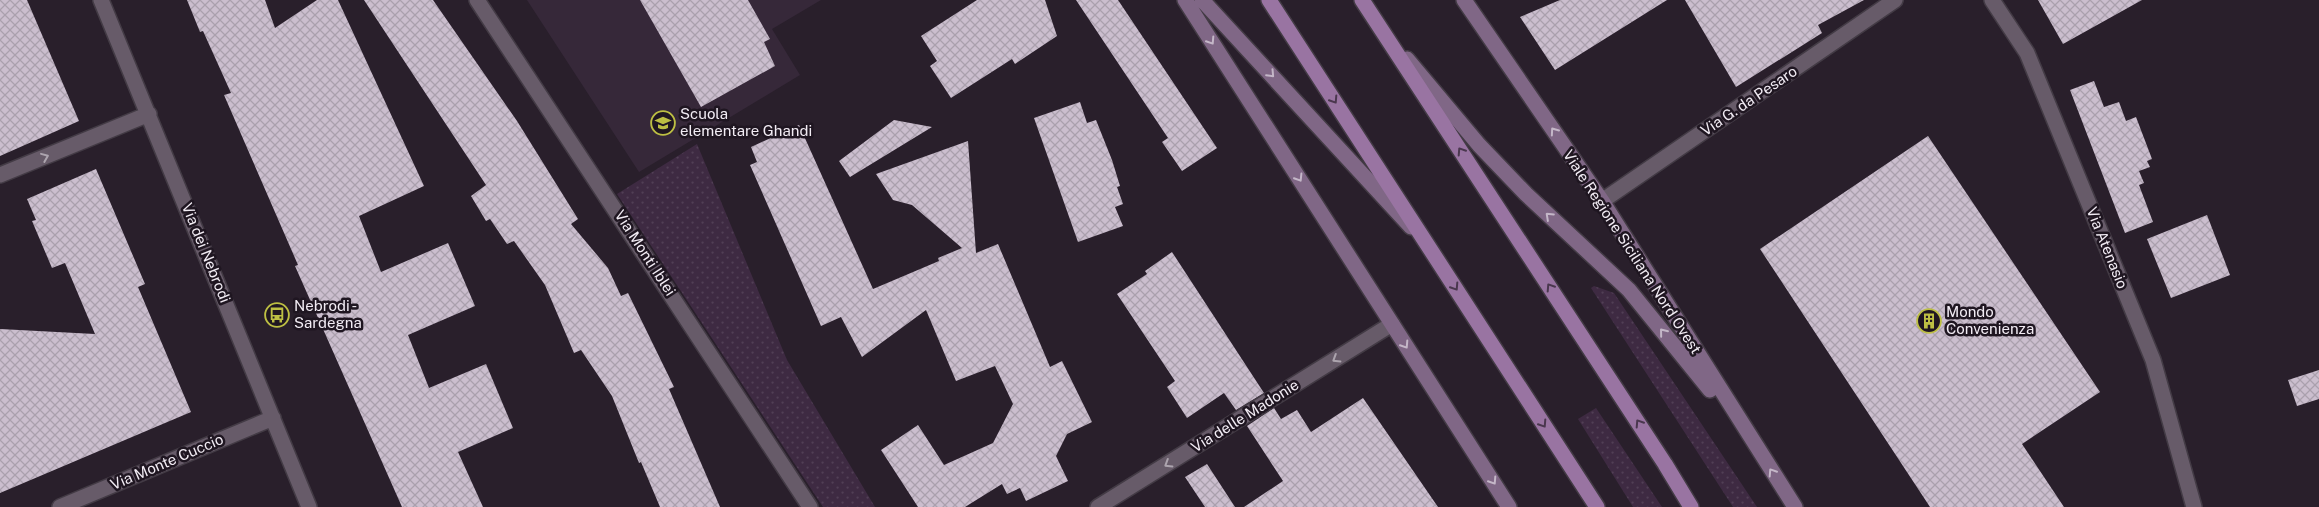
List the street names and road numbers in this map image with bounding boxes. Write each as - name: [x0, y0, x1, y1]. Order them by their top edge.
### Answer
- street label: Via G. da Pesaro: [1697, 62, 1800, 139]
- street label: Viale Regione Siciliana Nord Ovest: [1560, 147, 1705, 357]
- street label: Via dei Nebrodi: [179, 200, 234, 305]
- street label: Via Atenasio: [2083, 205, 2132, 291]
- street label: Via Monti Iblei: [611, 207, 679, 299]
- street label: Via delle Madonie: [1188, 376, 1302, 455]
- street label: Via Monte Cuccio: [108, 430, 226, 493]

